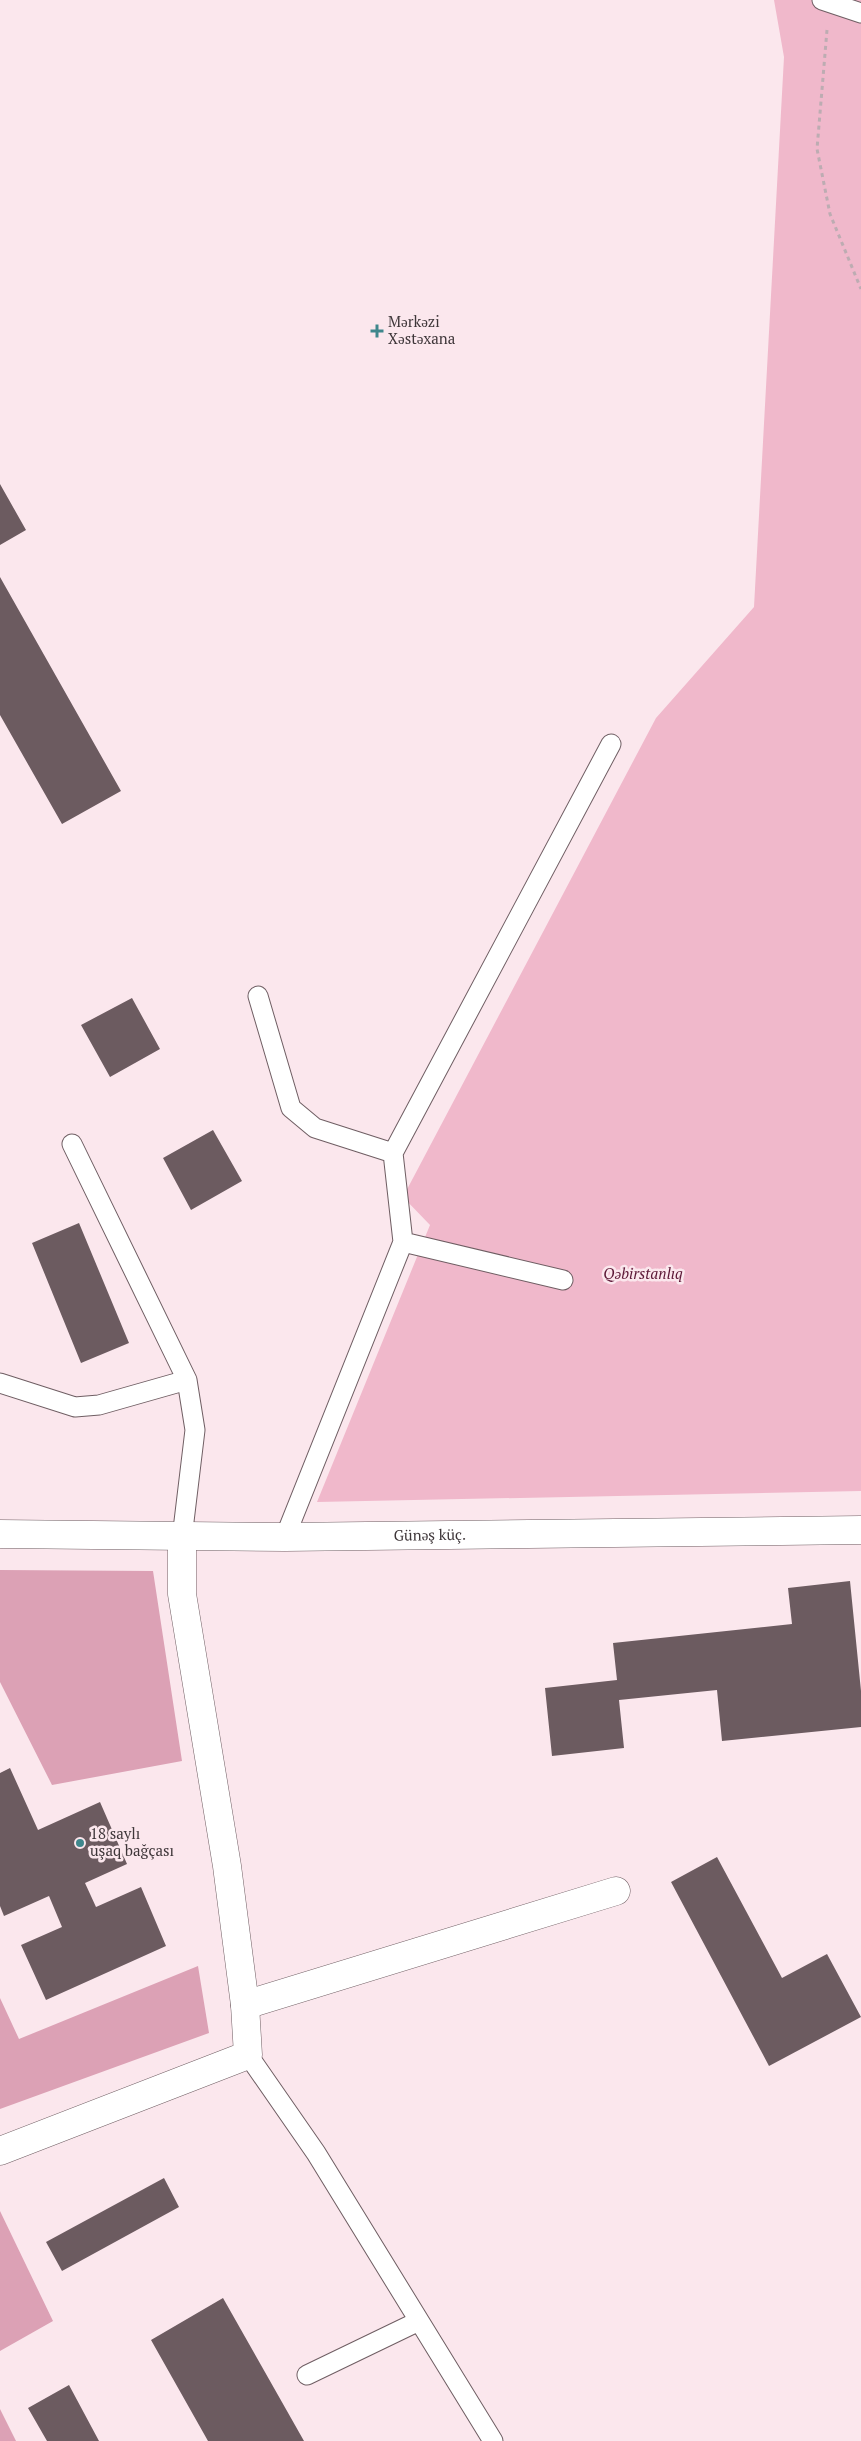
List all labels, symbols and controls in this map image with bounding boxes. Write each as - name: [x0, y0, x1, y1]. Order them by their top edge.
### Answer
- place label: Mərkəzi Xəstəxana: [388, 311, 456, 348]
- marker: Mərkəzi Xəstəxana: [370, 324, 384, 338]
- park label: Qəbirstanlıq: [603, 1263, 683, 1283]
- street label: Günəş küç.: [394, 1524, 466, 1545]
- place label: 18 saylı uşaq bağçası: [90, 1823, 174, 1860]
- marker: 18 saylı uşaq bağçası: [74, 1837, 86, 1849]

